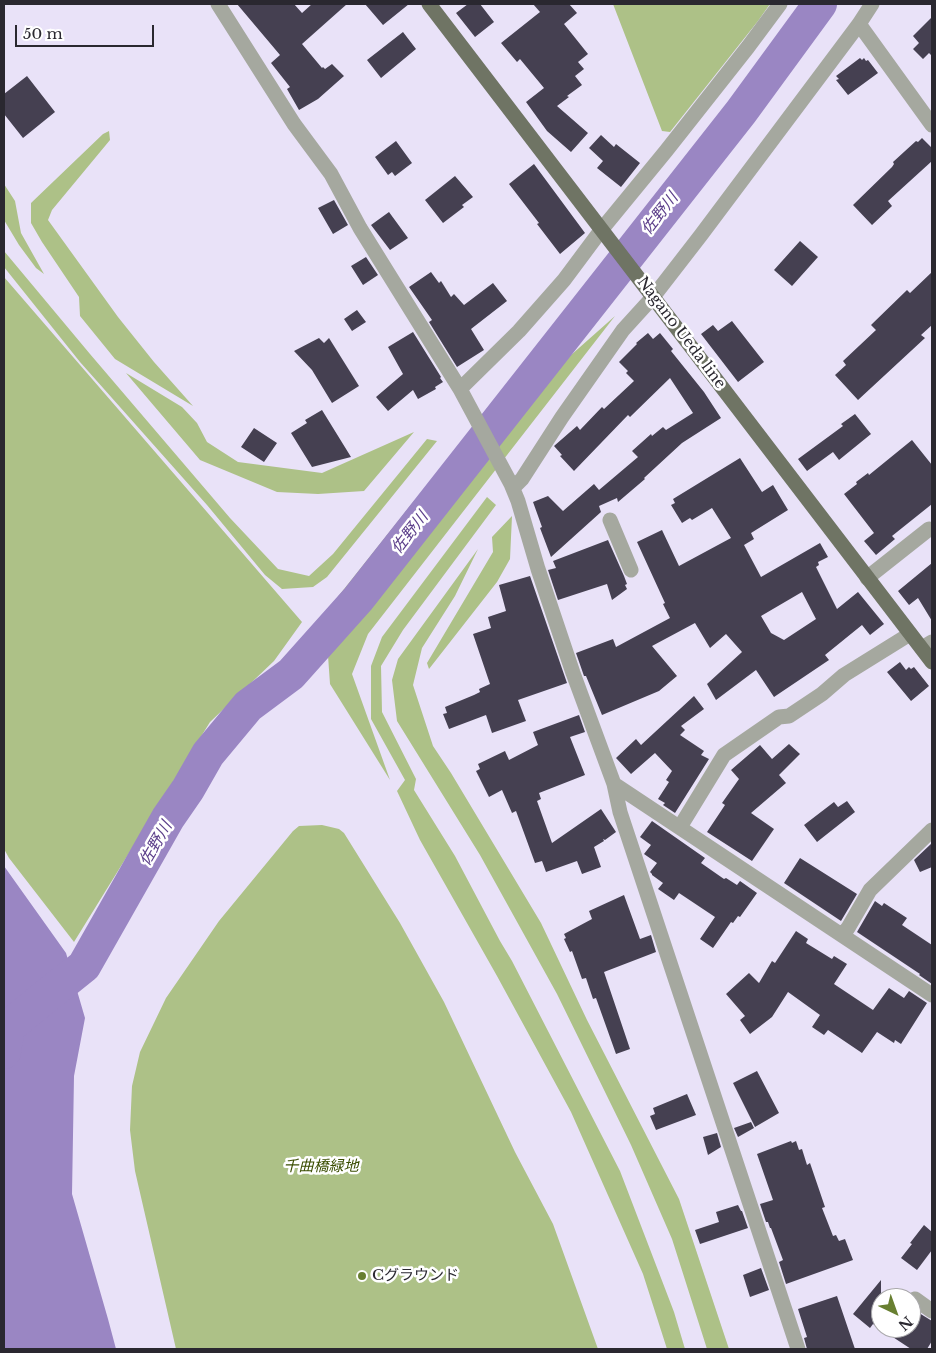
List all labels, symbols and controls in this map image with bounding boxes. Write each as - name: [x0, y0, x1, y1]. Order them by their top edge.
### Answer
- scale bar: [18, 15, 156, 47]
- text: 50 m: [23, 24, 63, 43]
- water label: 佐野川: [638, 189, 682, 239]
- street label: Nagano Ueda line: [633, 273, 729, 393]
- water label: 佐野川: [388, 508, 432, 558]
- water label: 佐野川: [136, 818, 176, 870]
- park label: 千曲橋緑地: [284, 1158, 358, 1176]
- place label: Cグラウンド: [372, 1267, 459, 1285]
- marker: Cグラウンド: [356, 1270, 368, 1282]
- north arrow: [871, 1288, 921, 1338]
- text: N: [894, 1312, 916, 1334]

